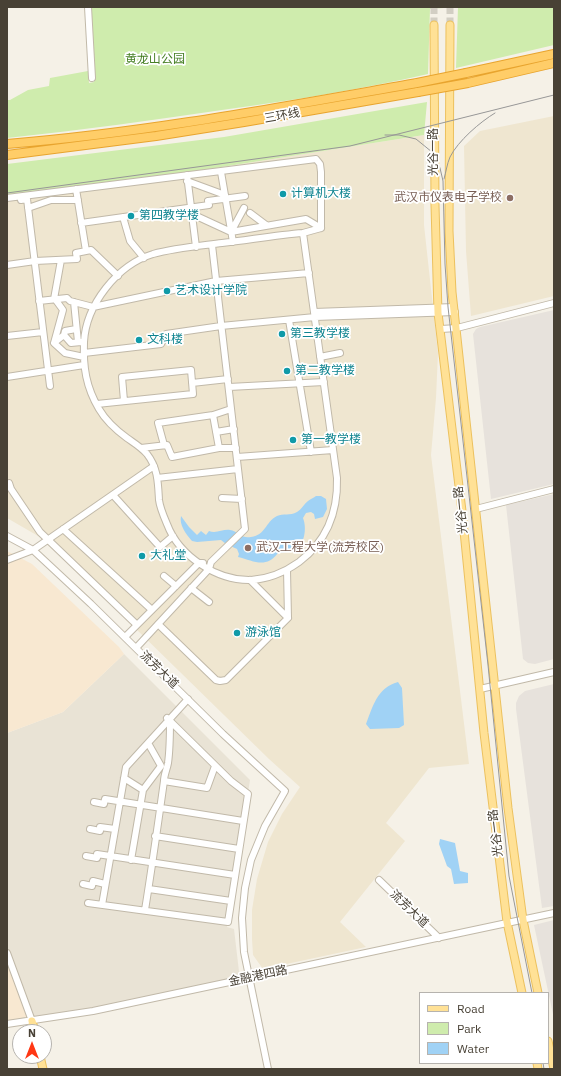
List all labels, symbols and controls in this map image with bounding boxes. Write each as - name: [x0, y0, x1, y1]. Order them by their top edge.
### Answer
- park label: 黄龙山公园: [125, 53, 185, 67]
- street label: 三环线: [263, 106, 301, 126]
- street label: 光谷一路: [427, 128, 441, 176]
- place label: 计算机大楼: [291, 187, 351, 201]
- marker: 计算机大楼: [278, 189, 288, 199]
- place label: 武汉市仪表电子学校: [394, 191, 502, 205]
- marker: 武汉市仪表电子学校: [505, 193, 515, 203]
- place label: 第四教学楼: [139, 209, 199, 223]
- marker: 第四教学楼: [126, 211, 136, 221]
- place label: 艺术设计学院: [175, 284, 247, 298]
- marker: 艺术设计学院: [162, 286, 172, 296]
- place label: 第三教学楼: [290, 327, 350, 341]
- marker: 第三教学楼: [277, 329, 287, 339]
- place label: 文科楼: [147, 333, 183, 347]
- marker: 文科楼: [134, 335, 144, 345]
- place label: 第二教学楼: [295, 364, 355, 378]
- marker: 第二教学楼: [282, 366, 292, 376]
- place label: 第一教学楼: [301, 433, 361, 447]
- marker: 第一教学楼: [288, 435, 298, 445]
- street label: 光谷一路: [451, 485, 471, 535]
- place label: 武汉工程大学(流芳校区): [256, 541, 384, 555]
- marker: 武汉工程大学(流芳校区): [243, 543, 253, 553]
- place label: 大礼堂: [150, 549, 186, 563]
- marker: 大礼堂: [137, 551, 147, 561]
- place label: 游泳馆: [245, 626, 281, 640]
- marker: 游泳馆: [232, 628, 242, 638]
- street label: 流芳大道: [137, 648, 181, 692]
- street label: 光谷一路: [486, 808, 506, 858]
- street label: 流芳大道: [387, 887, 431, 931]
- street label: 金融港四路: [227, 963, 289, 989]
- legend: [419, 992, 549, 1064]
- text: Road: [457, 1001, 485, 1016]
- text: Park: [457, 1021, 481, 1036]
- north arrow: [12, 1024, 52, 1064]
- text: N: [28, 1026, 36, 1040]
- text: Water: [457, 1041, 489, 1056]

